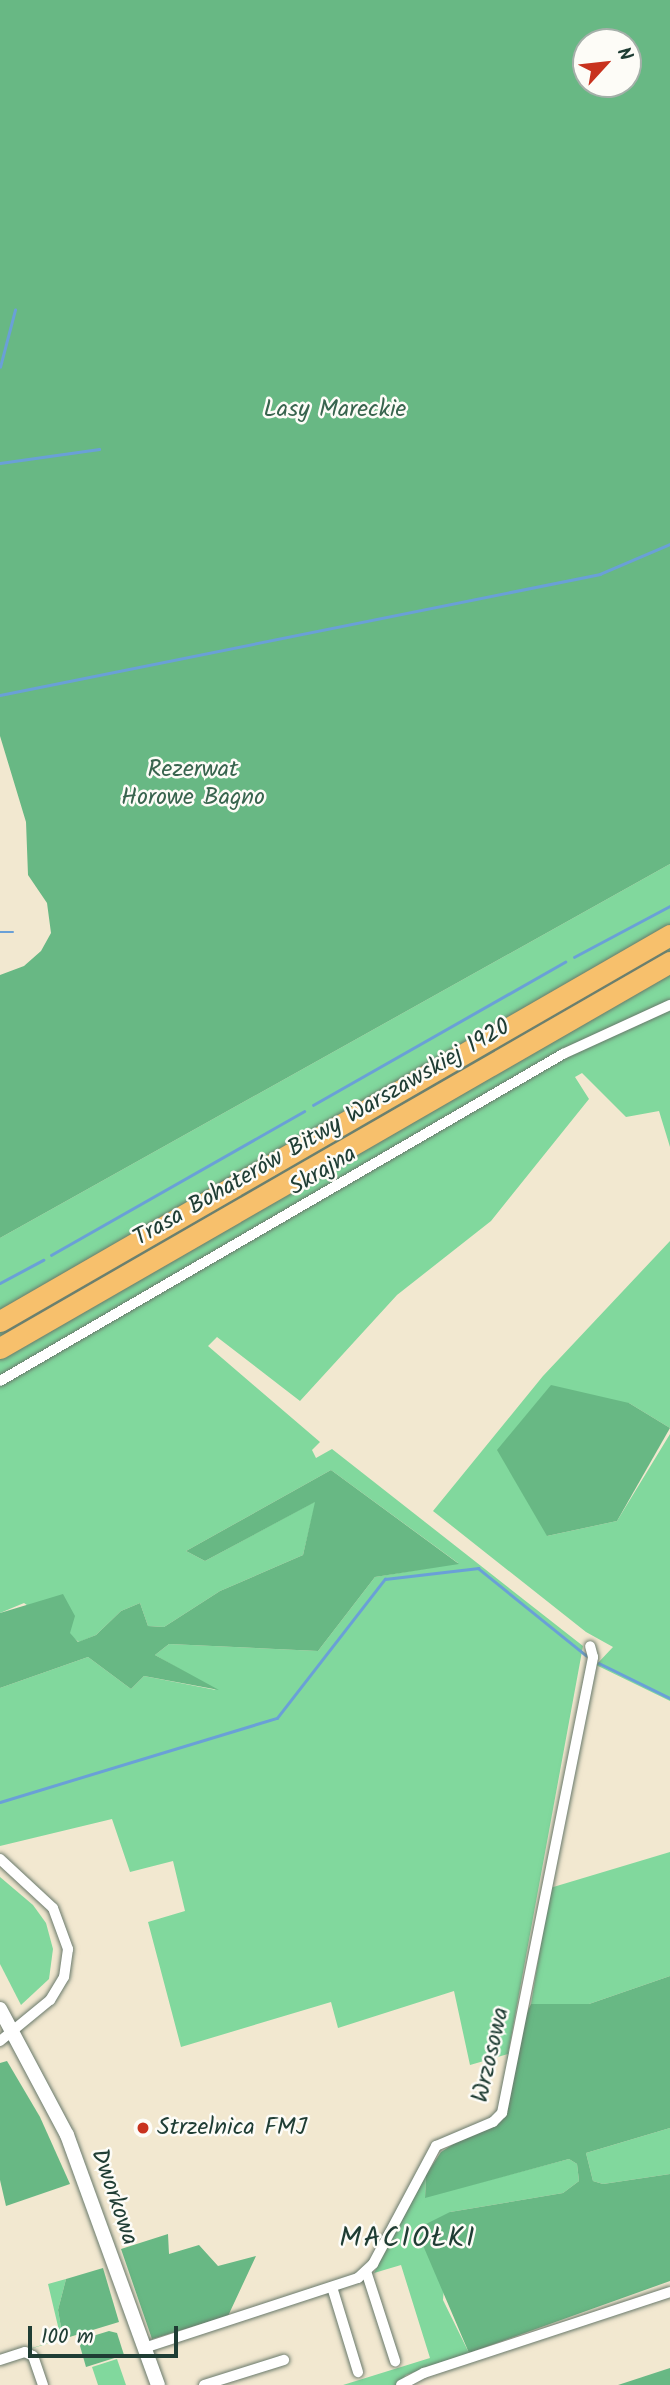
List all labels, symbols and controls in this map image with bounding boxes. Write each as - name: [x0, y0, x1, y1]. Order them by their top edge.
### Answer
- north arrow: [572, 28, 642, 98]
- text: N: [608, 42, 640, 67]
- park label: Lasy Mareckie: [264, 396, 406, 424]
- park label: Rezerwat Horowe Bagno: [121, 756, 265, 812]
- street label: Trasa Bohaterów Bitwy Warszawskiej 1920: [128, 1013, 516, 1253]
- street label: Skrajna: [284, 1140, 362, 1202]
- street label: Wrzosowa: [466, 2005, 516, 2105]
- place label: Strzelnica FMJ: [157, 2114, 307, 2142]
- marker: Strzelnica FMJ: [135, 2120, 151, 2136]
- street label: Dworkowa: [84, 2145, 144, 2249]
- district label: MACIOŁKI: [340, 2222, 476, 2256]
- scale bar: [32, 2312, 182, 2356]
- text: 100 m: [41, 2321, 94, 2354]

